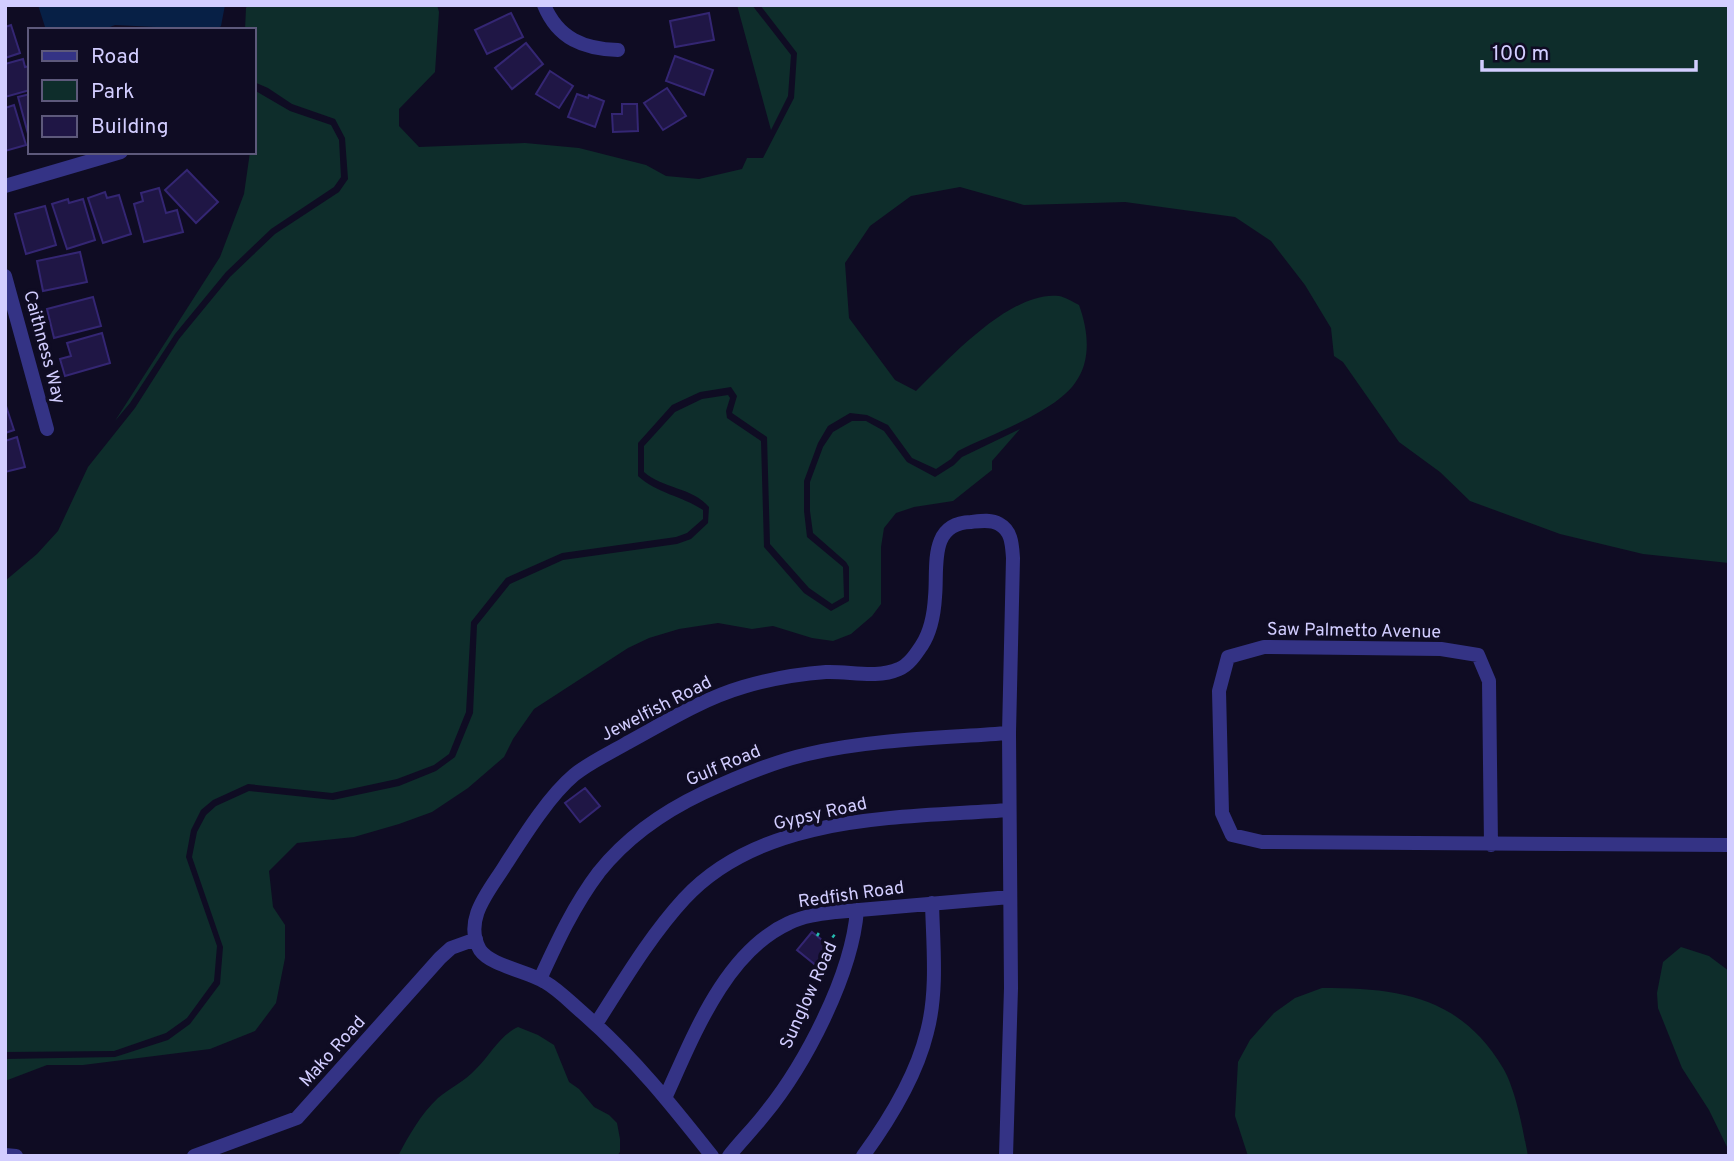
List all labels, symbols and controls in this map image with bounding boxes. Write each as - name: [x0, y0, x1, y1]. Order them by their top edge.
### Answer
- legend: [28, 28, 256, 154]
- scale bar: [1482, 28, 1696, 72]
- text: 100 m: [1492, 41, 1549, 68]
- text: Road: [91, 44, 140, 71]
- text: Park: [91, 79, 134, 106]
- text: Building: [91, 114, 169, 141]
- street label: Caithness Way: [17, 288, 70, 407]
- street label: Saw Palmetto Avenue: [1267, 618, 1441, 645]
- street label: Jewelfish Road: [597, 672, 716, 747]
- street label: Gulf Road: [683, 740, 765, 792]
- street label: Gypsy Road: [771, 793, 869, 836]
- street label: Redfish Road: [797, 877, 906, 914]
- street label: Sunglow Road: [775, 938, 843, 1053]
- street label: Mako Road: [295, 1011, 371, 1093]

